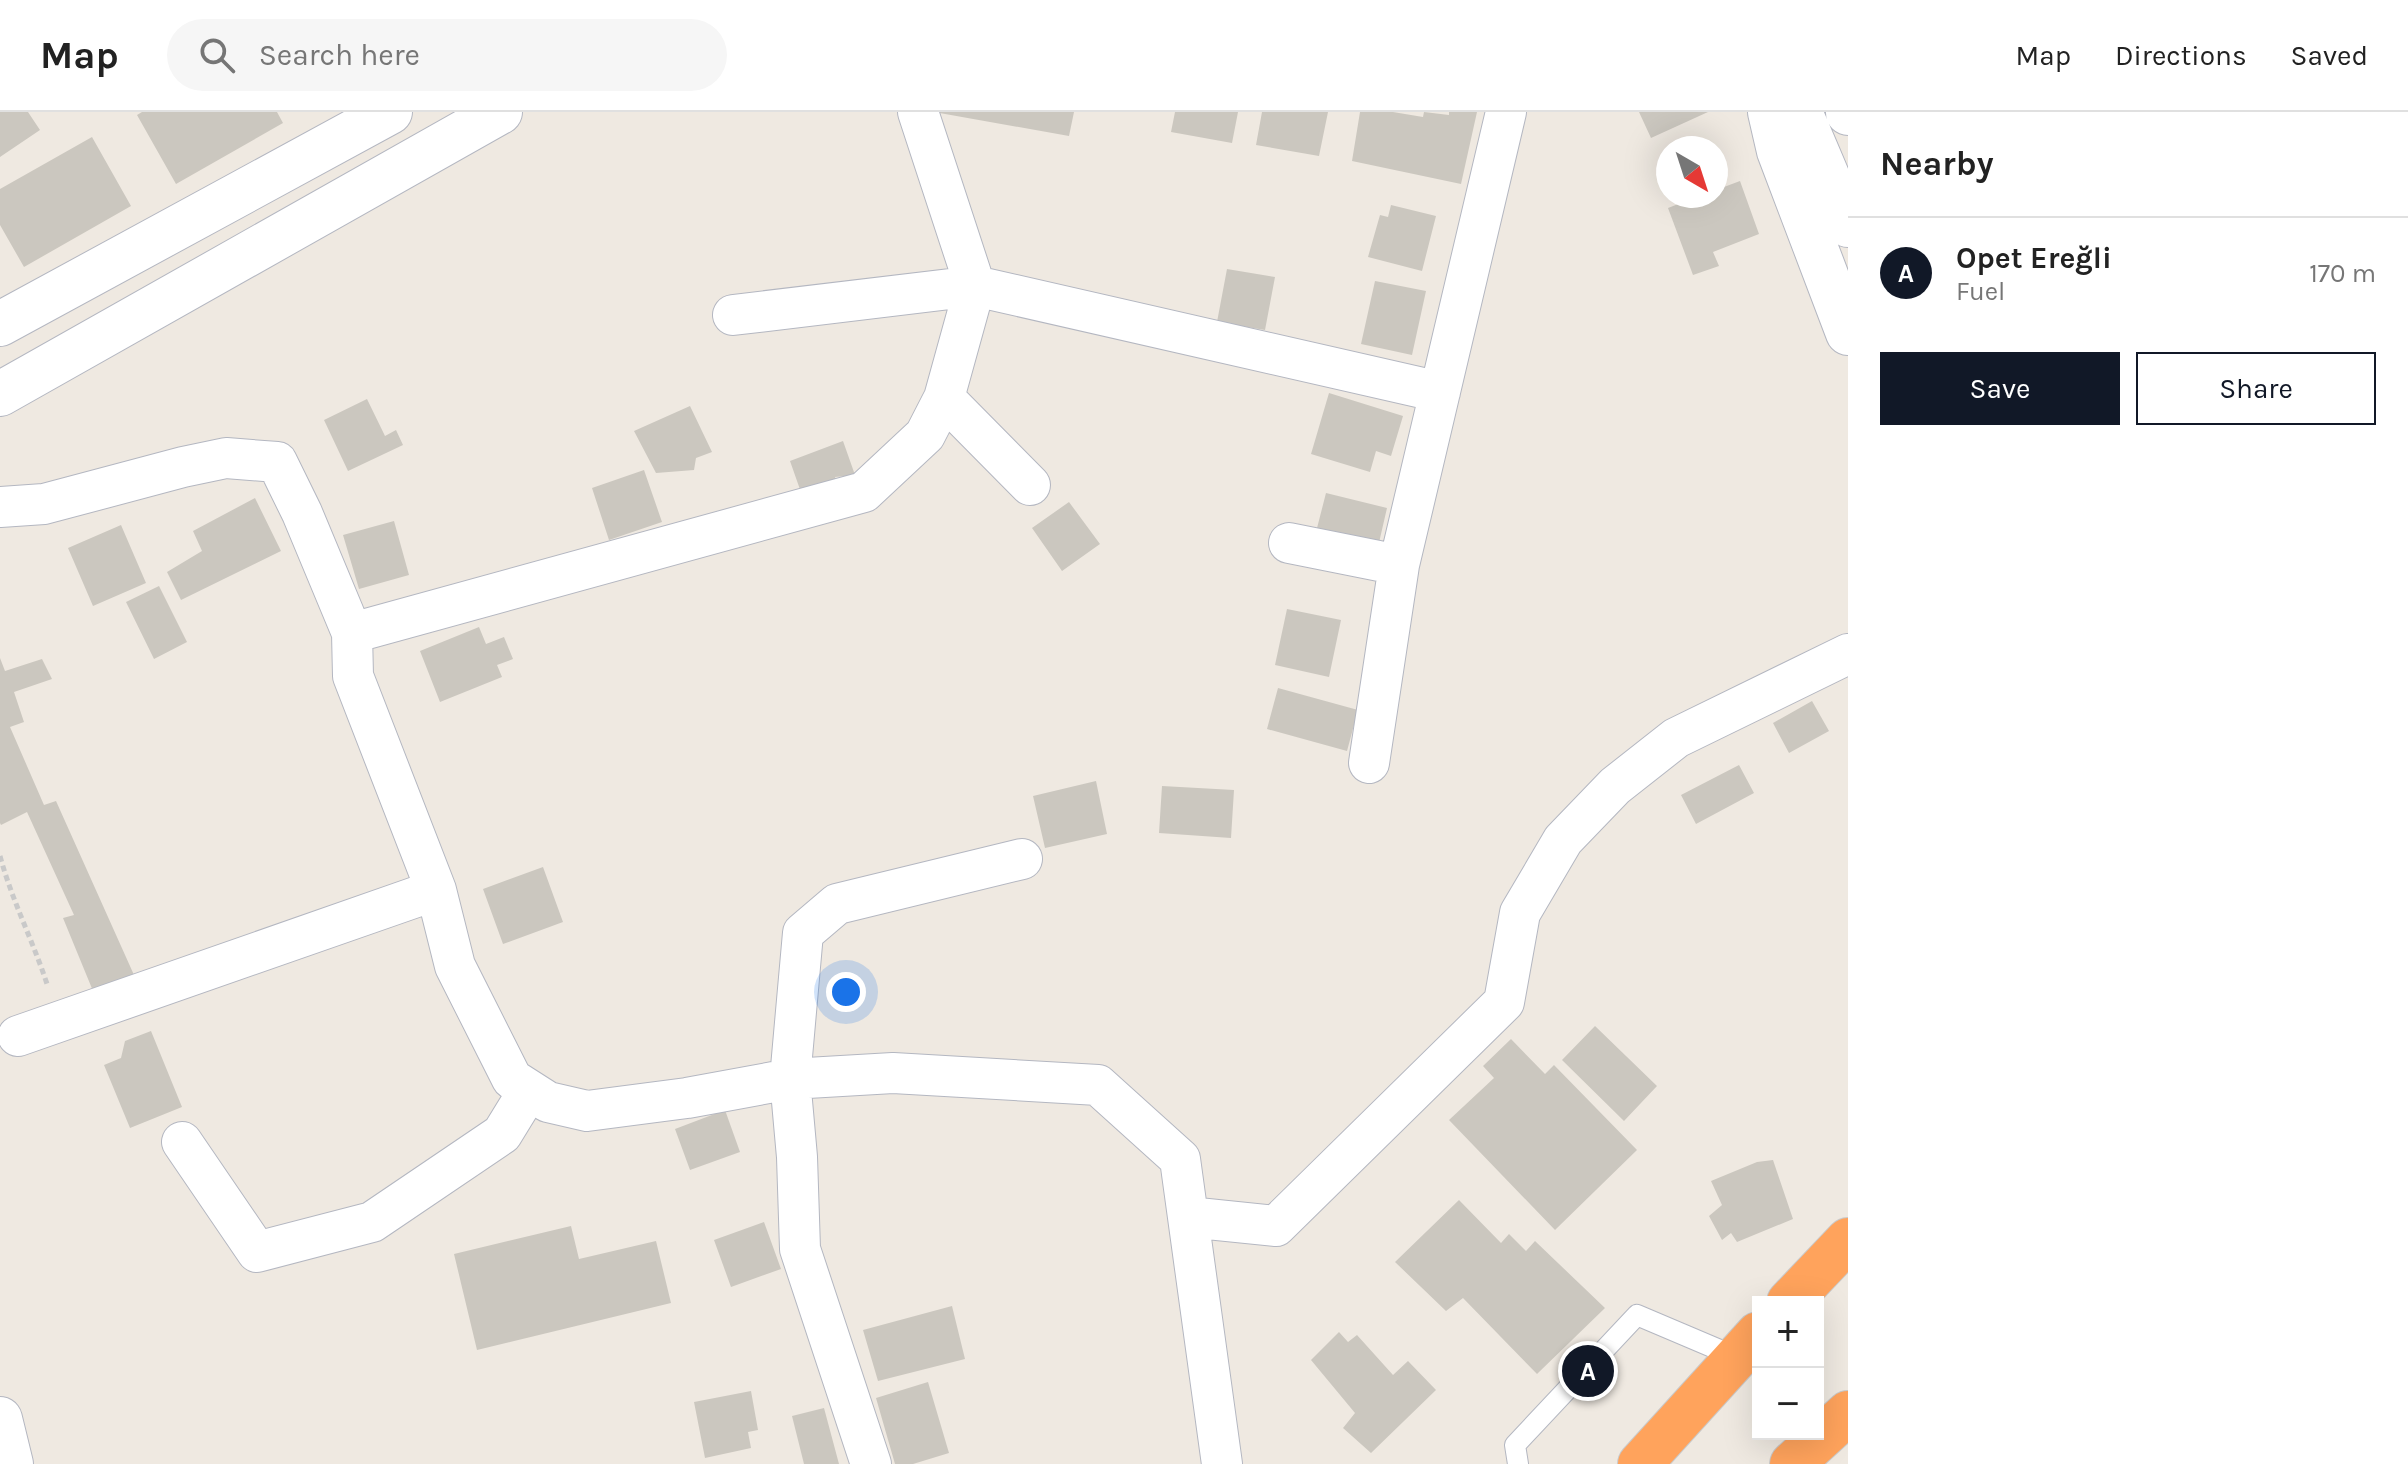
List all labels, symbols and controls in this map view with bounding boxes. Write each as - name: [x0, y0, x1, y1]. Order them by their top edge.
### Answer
- search box: [167, 19, 727, 91]
- text: Map: [40, 33, 119, 78]
- icon: search: [195, 33, 239, 77]
- text: Search here: [259, 37, 420, 73]
- text: Map: [2016, 39, 2071, 72]
- text: Directions: [2115, 39, 2247, 72]
- text: Saved: [2291, 39, 2368, 72]
- north arrow: [1656, 136, 1728, 208]
- text: Nearby: [1880, 144, 1994, 184]
- text: Opet Ereğli: [1956, 240, 2112, 276]
- text: A: [1898, 258, 1914, 289]
- text: 170 m: [2309, 258, 2376, 289]
- text: Fuel: [1956, 276, 2005, 307]
- button: Save: [1880, 352, 2120, 425]
- button: Share: [2136, 352, 2376, 425]
- your location: [826, 972, 866, 1012]
- map controls: [1752, 1296, 1824, 1440]
- button: +: [1752, 1296, 1824, 1368]
- pin: A: [1562, 1341, 1614, 1401]
- button: −: [1752, 1368, 1824, 1440]

